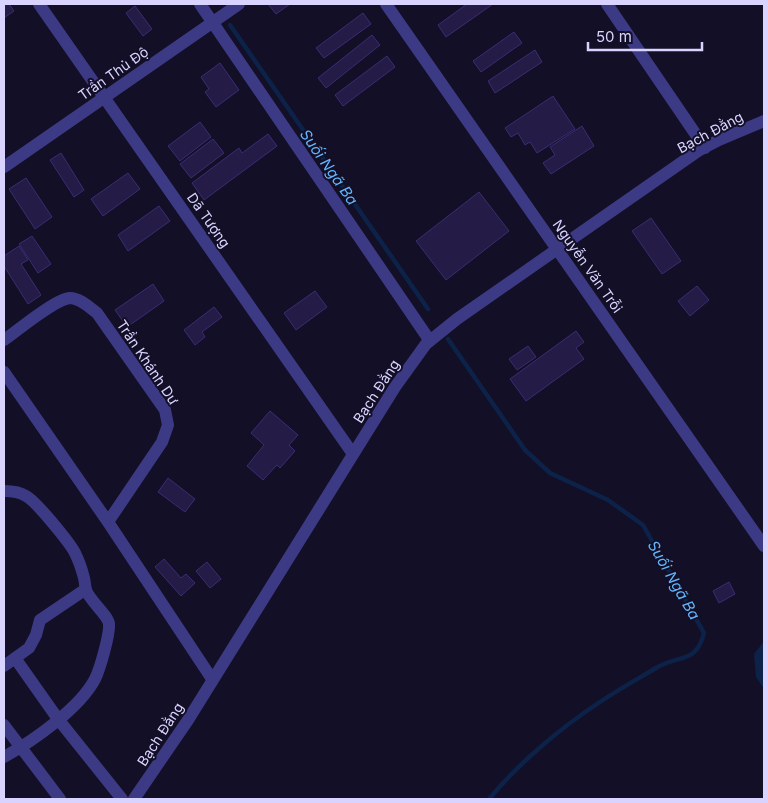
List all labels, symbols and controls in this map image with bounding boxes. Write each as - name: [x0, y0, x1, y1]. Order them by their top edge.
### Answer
- scale bar: [588, 20, 702, 52]
- text: 50 m: [596, 27, 632, 46]
- street label: Trần Thủ Độ: [75, 43, 151, 103]
- street label: Bạch Đằng: [674, 108, 746, 156]
- water label: Suối Ngã Ba: [296, 125, 362, 209]
- street label: Dã Tượng: [184, 189, 234, 251]
- street label: Nguyễn Văn Trỗi: [550, 216, 626, 316]
- street label: Trần Khánh Dư: [113, 316, 183, 408]
- street label: Bạch Đằng: [349, 356, 403, 426]
- water label: Suối Ngã Ba: [644, 537, 704, 623]
- street label: Bạch Đằng: [133, 699, 187, 769]

